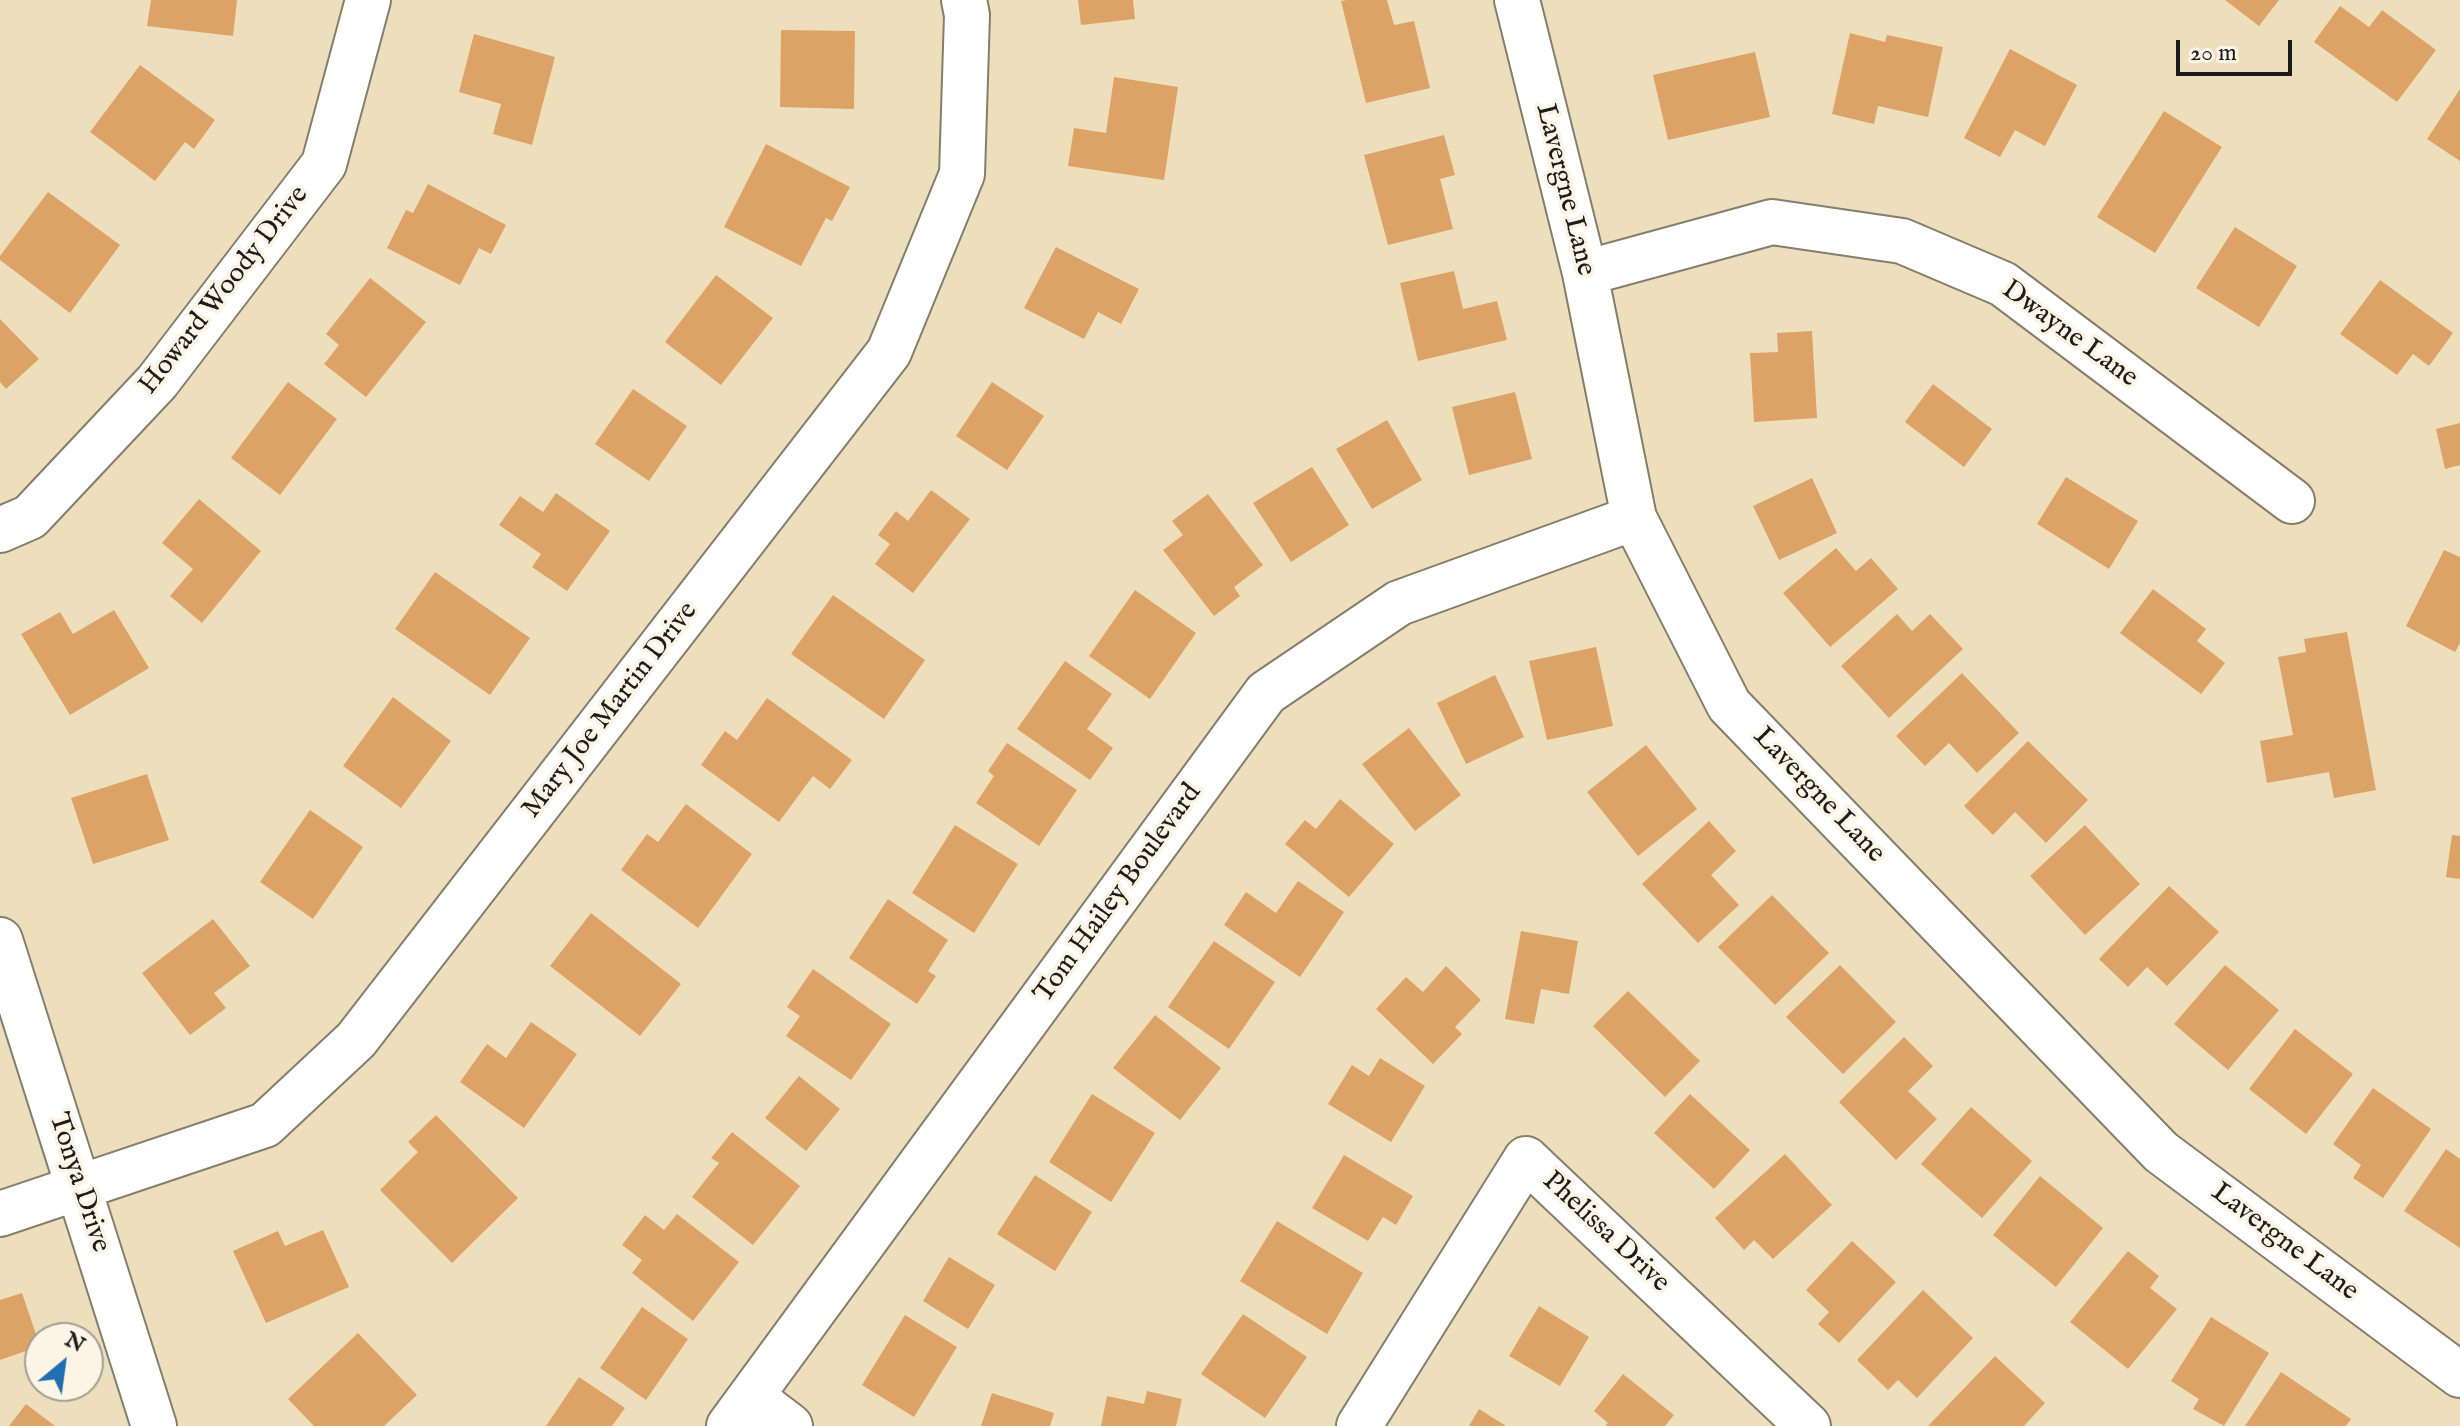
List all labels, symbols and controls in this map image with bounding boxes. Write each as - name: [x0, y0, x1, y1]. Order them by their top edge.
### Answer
- scale bar: [2180, 24, 2296, 74]
- text: 20 m: [2190, 38, 2237, 69]
- street label: Lavergne Lane: [1526, 101, 1602, 279]
- street label: Howard Woody Drive: [133, 180, 317, 402]
- street label: Dwayne Lane: [1994, 274, 2144, 396]
- street label: Mary Joe Martin Drive: [516, 596, 706, 826]
- street label: Lavergne Lane: [1745, 721, 1891, 871]
- street label: Tom Hailey Boulevard: [1028, 778, 1210, 1010]
- street label: Tonya Drive: [40, 1109, 116, 1257]
- street label: Phelissa Drive: [1534, 1165, 1676, 1301]
- street label: Lavergne Lane: [2204, 1177, 2364, 1309]
- north arrow: [24, 1322, 104, 1402]
- text: N: [60, 1326, 90, 1360]

